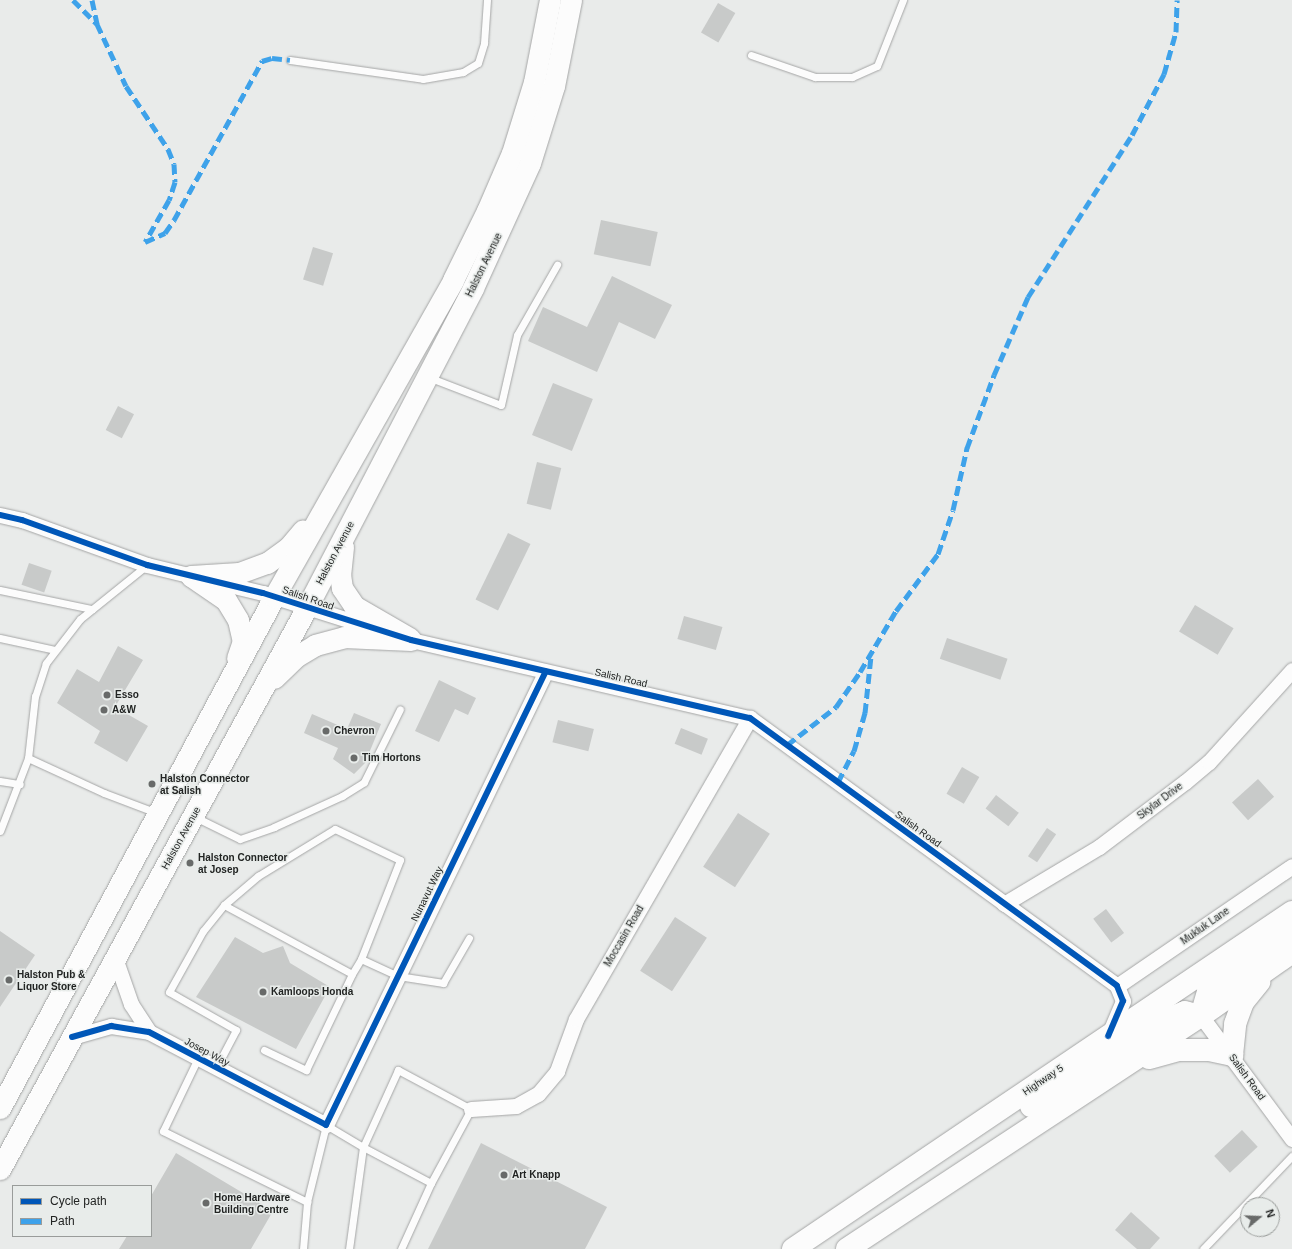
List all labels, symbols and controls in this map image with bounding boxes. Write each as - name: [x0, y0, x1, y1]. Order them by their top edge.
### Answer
- street label: Halston Avenue: [463, 231, 505, 299]
- street label: Halston Avenue: [313, 519, 357, 587]
- street label: Salish Road: [281, 584, 335, 612]
- street label: Salish Road: [593, 666, 649, 690]
- place label: Esso: [115, 689, 139, 701]
- marker: Esso: [102, 690, 112, 700]
- place label: A&W: [112, 704, 136, 716]
- marker: A&W: [99, 705, 109, 715]
- place label: Chevron: [334, 725, 375, 737]
- marker: Chevron: [321, 726, 331, 736]
- place label: Tim Hortons: [362, 752, 421, 764]
- marker: Tim Hortons: [349, 753, 359, 763]
- place label: Halston Connector at Salish: [160, 772, 249, 796]
- marker: Halston Connector at Salish: [147, 779, 157, 789]
- street label: Skylar Drive: [1135, 780, 1185, 822]
- street label: Halston Avenue: [159, 804, 203, 872]
- street label: Salish Road: [893, 808, 943, 850]
- place label: Halston Connector at Josep: [198, 851, 287, 874]
- marker: Halston Connector at Josep: [185, 858, 195, 868]
- street label: Nunavut Way: [409, 865, 445, 923]
- street label: Moccasin Road: [602, 903, 646, 969]
- street label: Mukluk Lane: [1178, 905, 1232, 947]
- place label: Halston Pub & Liquor Store: [17, 968, 85, 992]
- marker: Halston Pub & Liquor Store: [4, 975, 14, 985]
- place label: Kamloops Honda: [271, 986, 353, 998]
- marker: Kamloops Honda: [258, 987, 268, 997]
- street label: Josep Way: [183, 1035, 231, 1069]
- street label: Salish Road: [1226, 1052, 1268, 1102]
- street label: Highway 5: [1020, 1062, 1066, 1098]
- place label: Art Knapp: [512, 1169, 560, 1181]
- marker: Art Knapp: [499, 1170, 509, 1180]
- legend: [12, 1185, 152, 1237]
- place label: Home Hardware Building Centre: [214, 1191, 290, 1214]
- text: Cycle path: [50, 1194, 107, 1208]
- north arrow: [1240, 1197, 1280, 1237]
- marker: Home Hardware Building Centre: [201, 1198, 211, 1208]
- text: N: [1263, 1208, 1277, 1219]
- text: Path: [50, 1214, 75, 1228]

